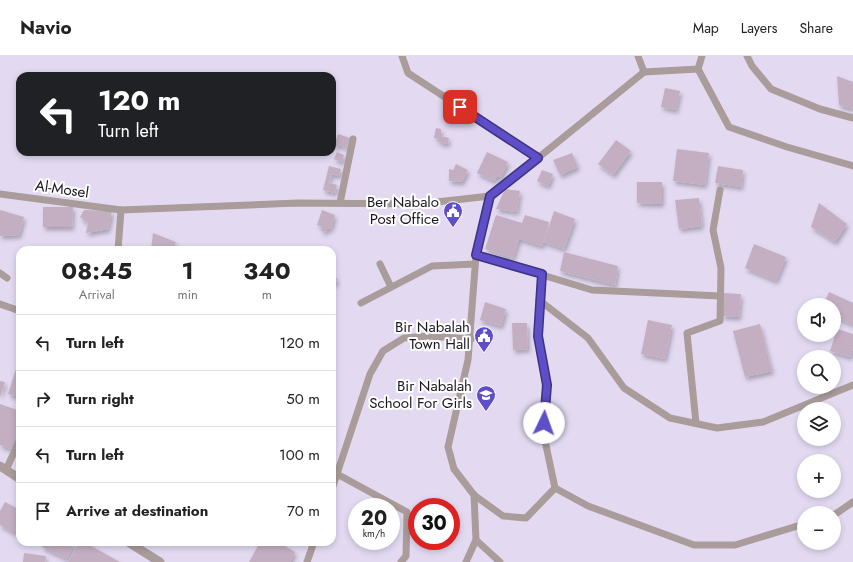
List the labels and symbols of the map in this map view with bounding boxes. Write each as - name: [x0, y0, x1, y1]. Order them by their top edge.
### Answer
- pin: [443, 90, 477, 124]
- street label: Al-Mosel: [34, 174, 90, 204]
- place label: Ber Nabalo Post Office: [367, 191, 439, 230]
- public building icon: Ber Nabalo Post Office: [442, 200, 464, 228]
- place label: Bir Nabalah Town Hall: [395, 316, 470, 355]
- public building icon: Bir Nabalah Town Hall: [473, 325, 495, 353]
- place label: Bir Nabalah School For Girls: [369, 375, 472, 414]
- school or university icon: Bir Nabalah School For Girls: [475, 384, 497, 412]
- position arrow: [523, 402, 565, 444]
- speed limit sign: 30: [408, 498, 460, 550]

